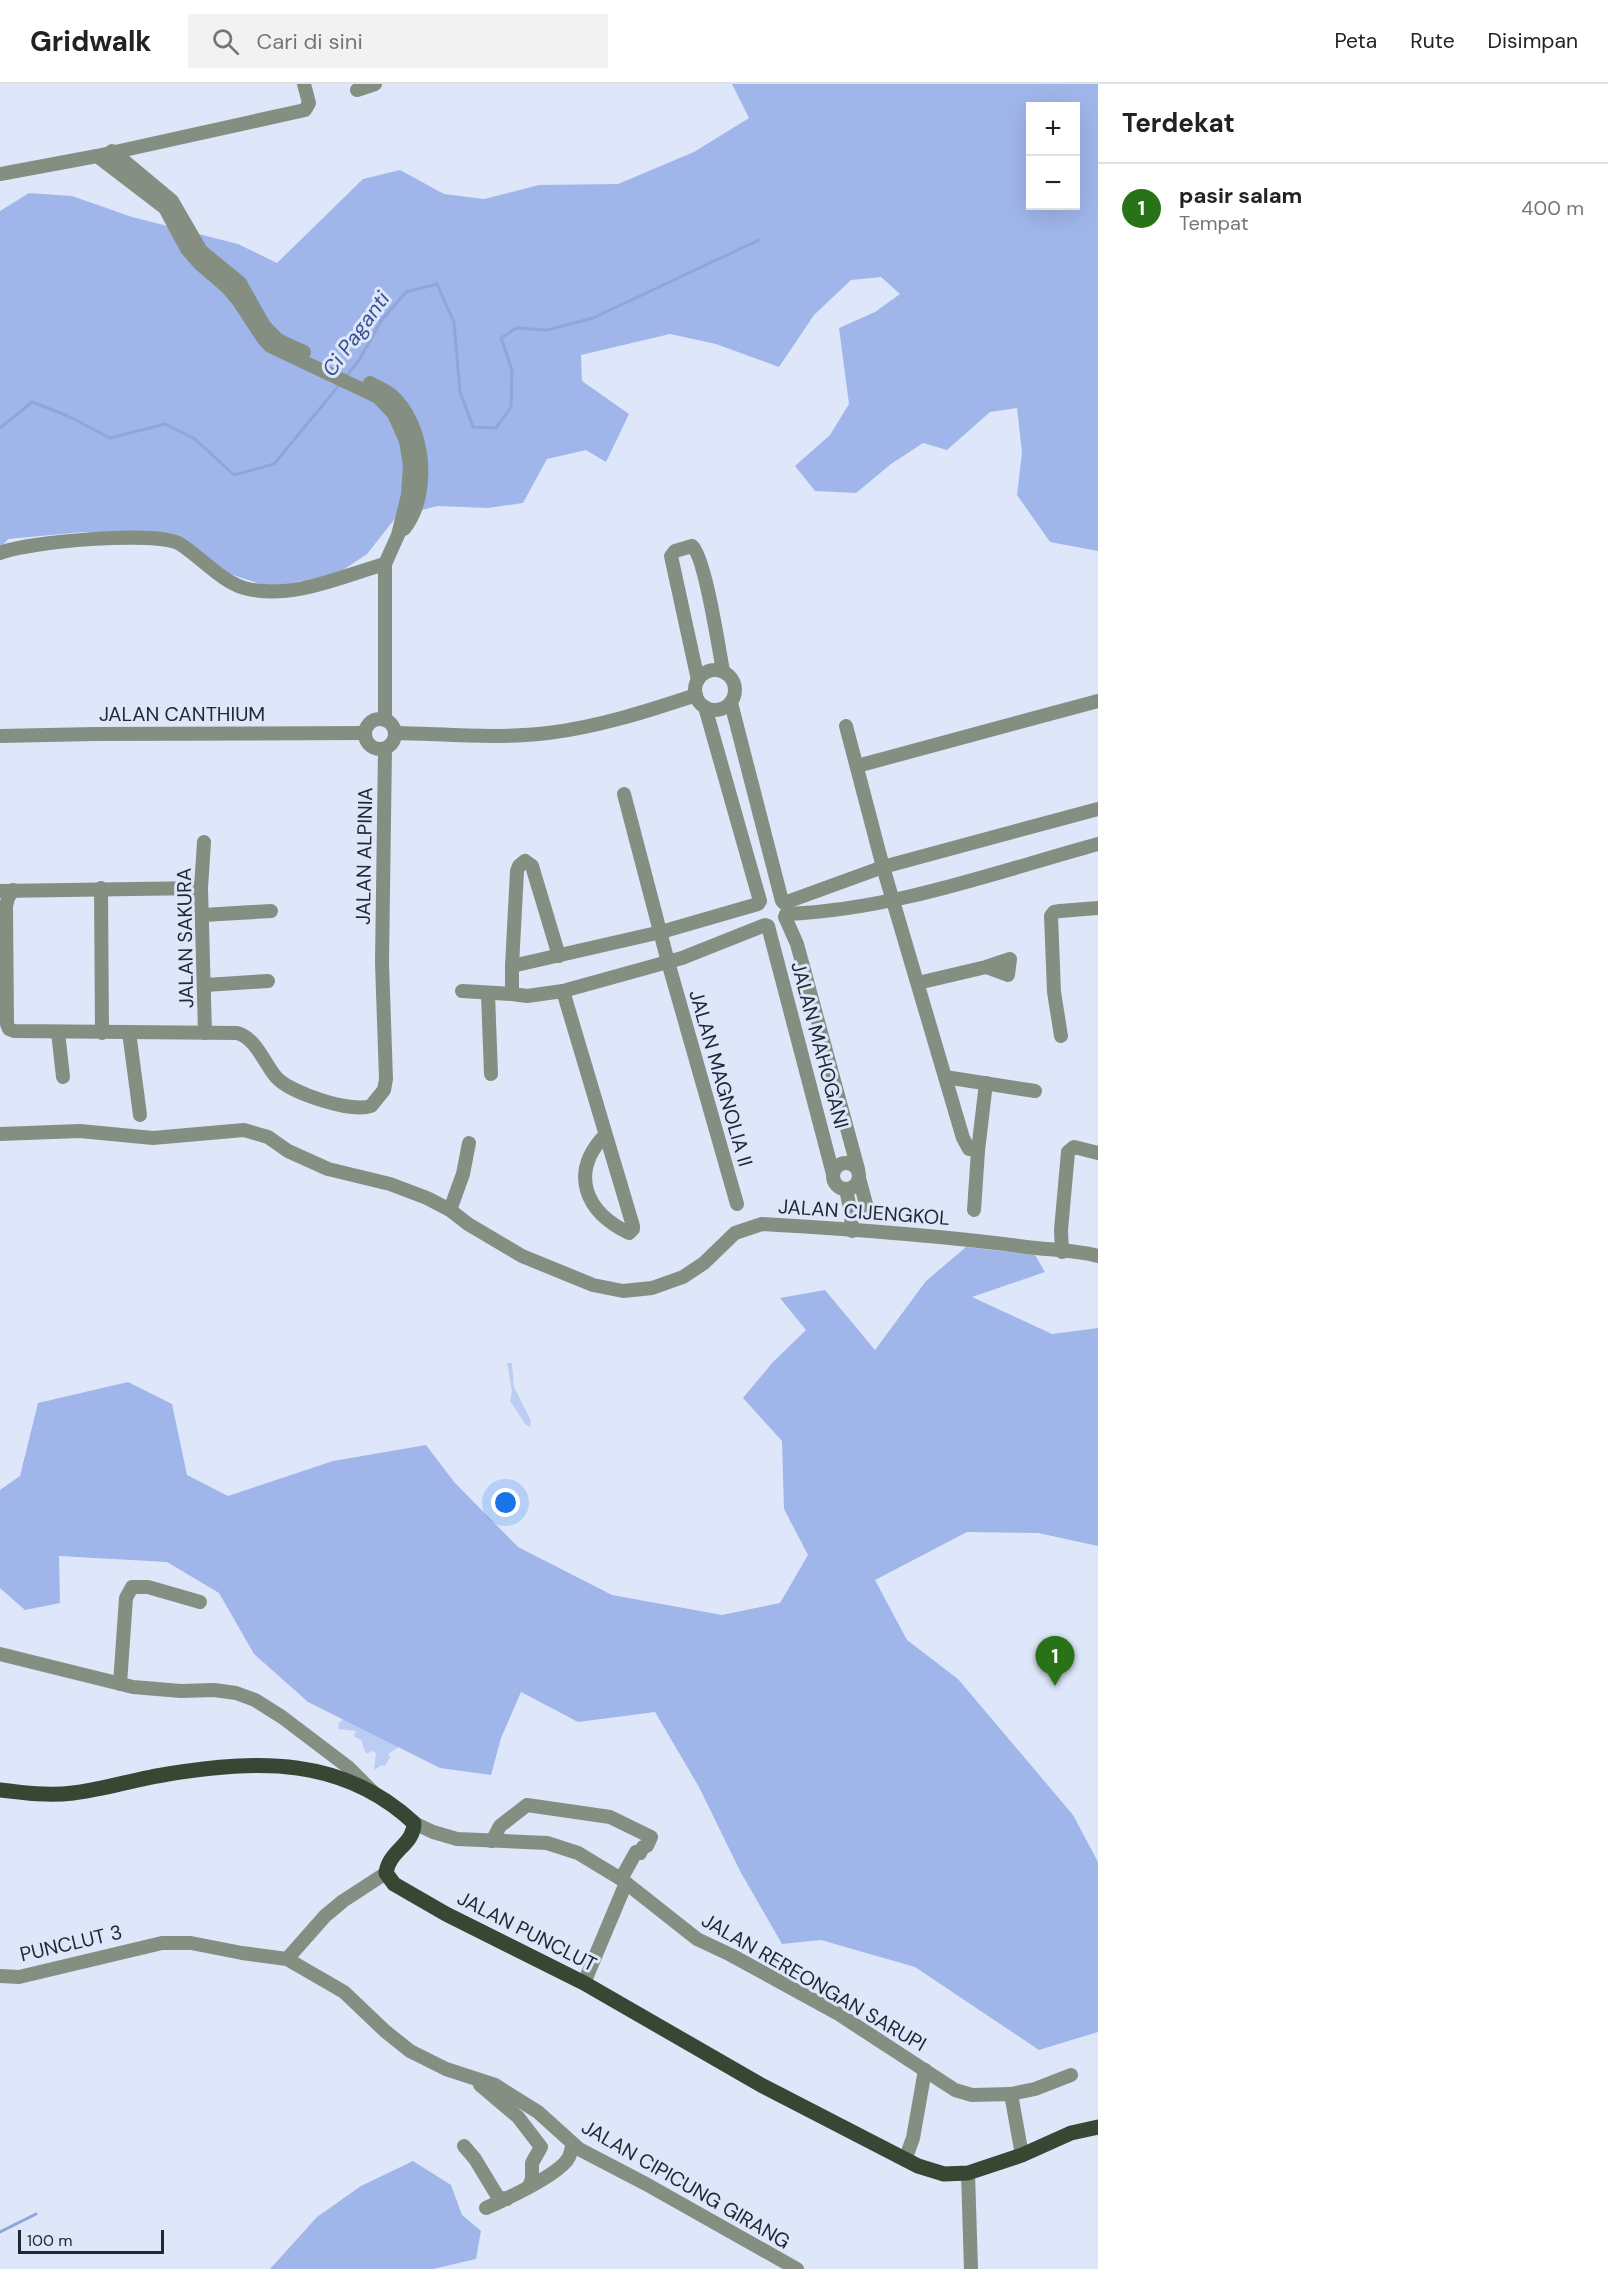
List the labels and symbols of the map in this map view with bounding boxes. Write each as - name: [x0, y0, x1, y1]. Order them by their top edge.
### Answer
- water label: Ci Paganti: [316, 285, 397, 382]
- street label: JALAN CANTHIUM: [99, 701, 265, 727]
- street label: JALAN ALPINIA: [350, 787, 378, 925]
- street label: JALAN SAKURA: [171, 868, 199, 1008]
- street label: JALAN MAHOGANI: [785, 959, 855, 1131]
- street label: JALAN MAGNOLIA II: [683, 987, 759, 1169]
- street label: JALAN CIJENGKOL: [777, 1193, 951, 1231]
- your location: [491, 1488, 520, 1517]
- pin: 1: [1036, 1636, 1074, 1686]
- street label: JALAN PUNCLUT: [453, 1885, 601, 1977]
- street label: JALAN REREONGAN SARUPI: [697, 1907, 931, 2057]
- street label: PUNCLUT 3: [17, 1919, 125, 1967]
- street label: JALAN CIPICUNG GIRANG: [577, 2114, 795, 2254]
- scale bar: [18, 2227, 164, 2254]

